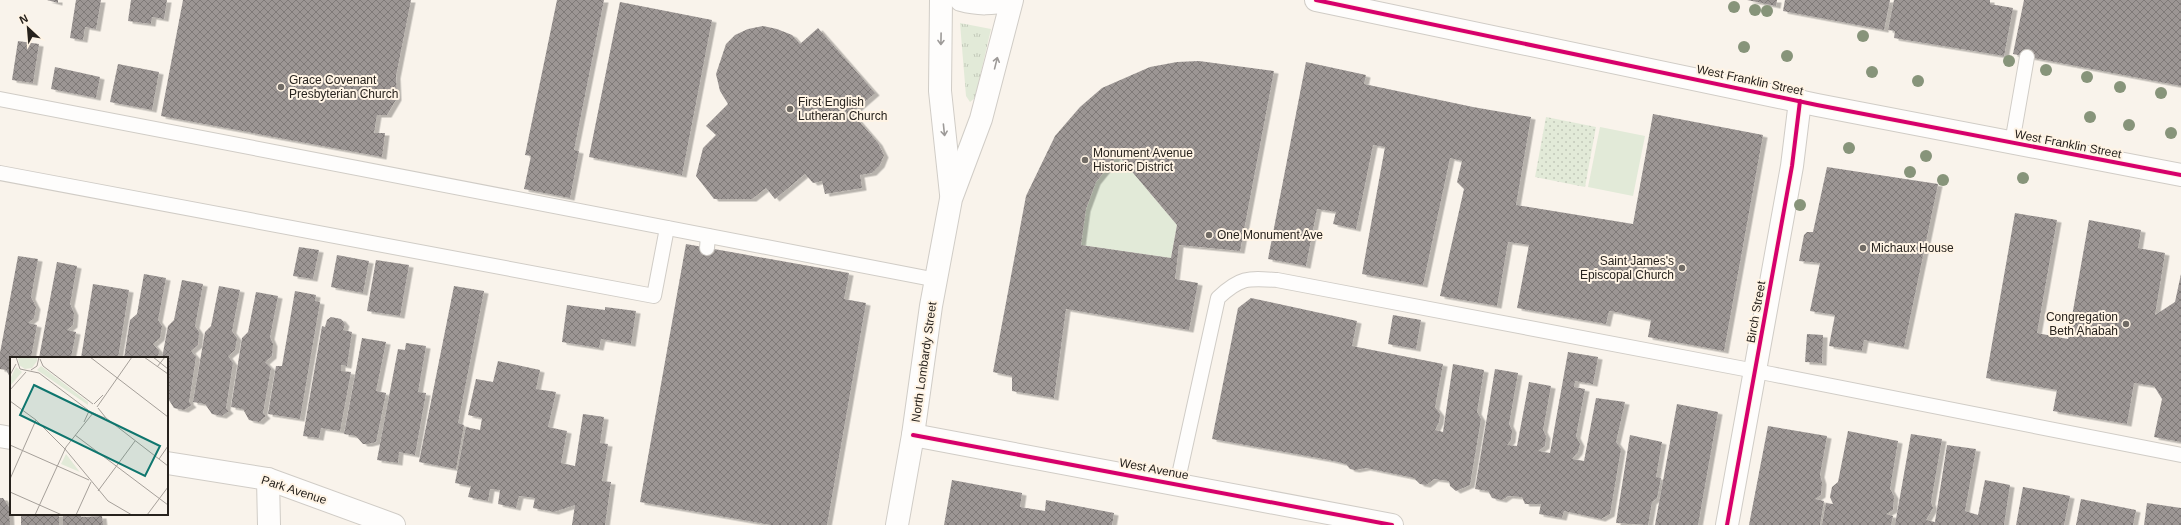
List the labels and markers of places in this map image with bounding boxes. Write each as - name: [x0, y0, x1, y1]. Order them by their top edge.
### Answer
- place label: Grace Covenant Presbyterian Church: [289, 73, 398, 101]
- marker: Grace Covenant Presbyterian Church: [276, 82, 286, 92]
- place label: First English Lutheran Church: [798, 95, 887, 123]
- marker: First English Lutheran Church: [785, 104, 795, 114]
- place label: Monument Avenue Historic District: [1093, 146, 1193, 174]
- marker: Monument Avenue Historic District: [1080, 155, 1090, 165]
- place label: One Monument Ave: [1217, 228, 1323, 242]
- marker: One Monument Ave: [1204, 230, 1214, 240]
- place label: Michaux House: [1871, 241, 1954, 255]
- marker: Michaux House: [1858, 243, 1868, 253]
- place label: Saint James's Episcopal Church: [1580, 254, 1674, 282]
- marker: Saint James's Episcopal Church: [1677, 263, 1687, 273]
- place label: Congregation Beth Ahabah: [2046, 310, 2118, 338]
- marker: Congregation Beth Ahabah: [2121, 319, 2131, 329]

